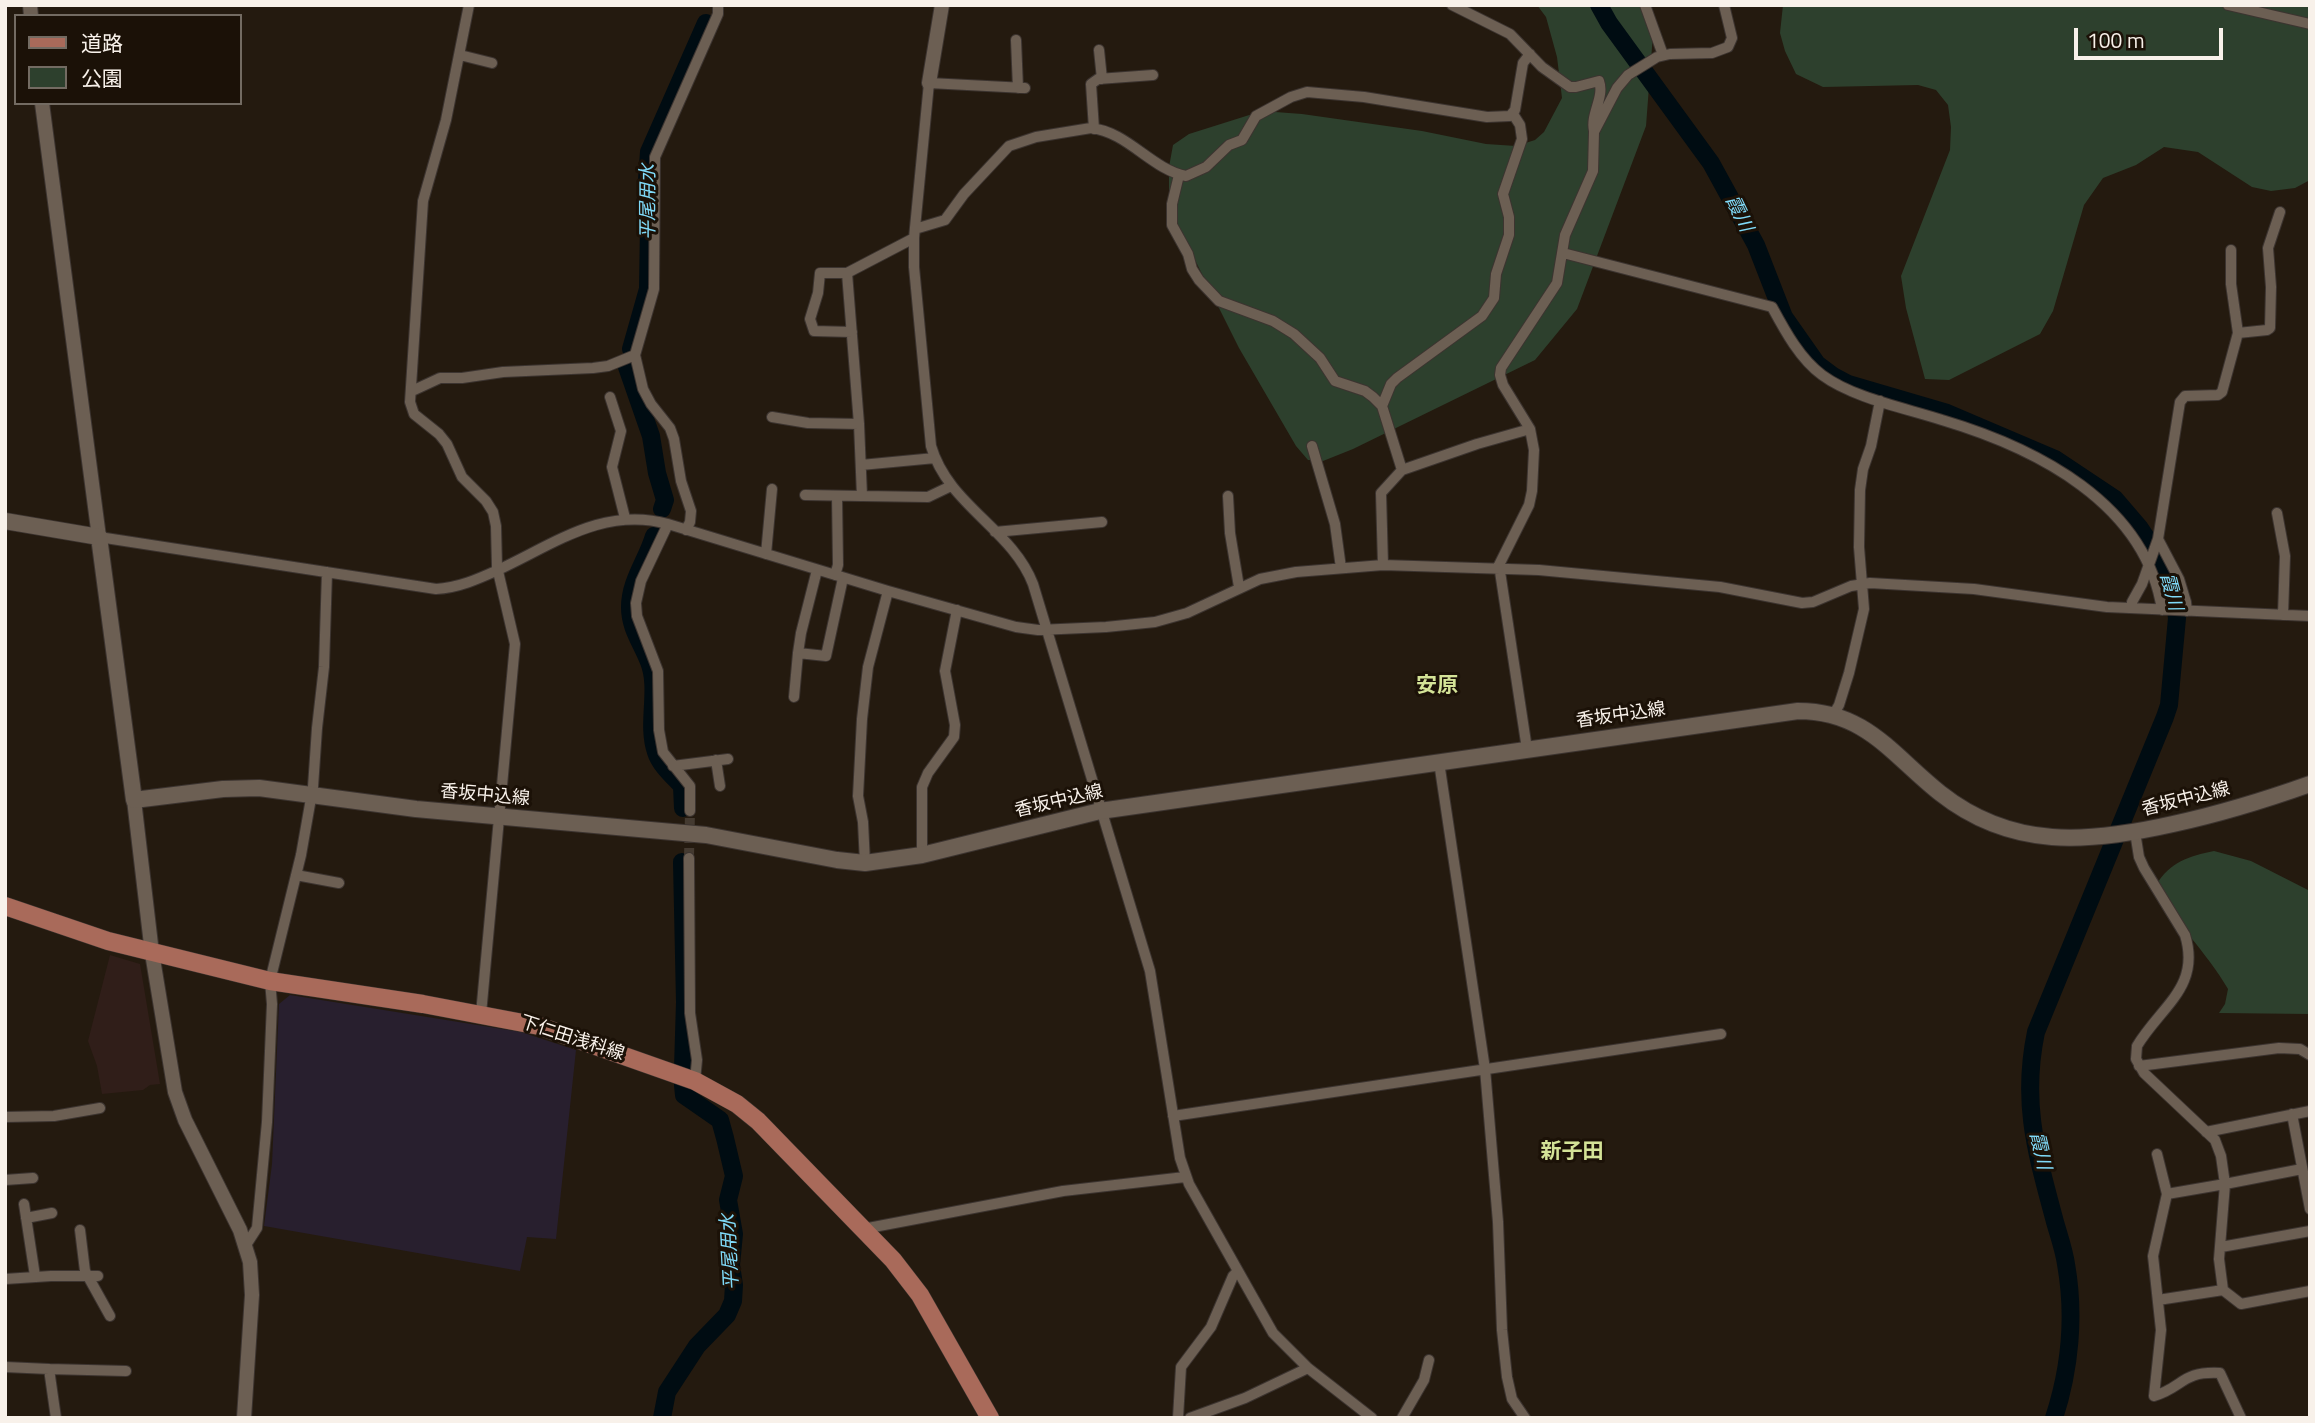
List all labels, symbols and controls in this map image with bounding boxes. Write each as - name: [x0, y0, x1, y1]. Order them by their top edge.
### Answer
- legend: [14, 14, 242, 105]
- scale bar: [2077, 14, 2226, 58]
- text: 100 m: [2087, 24, 2144, 56]
- text: 道路: [81, 27, 123, 59]
- text: 公園: [81, 62, 123, 94]
- water label: 平尾用水: [638, 164, 660, 240]
- water label: 霞川: [1719, 192, 1757, 236]
- water label: 霞川: [2154, 571, 2186, 613]
- district label: 安原: [1416, 674, 1458, 700]
- street label: 香坂中込線: [1575, 699, 1667, 733]
- street label: 香坂中込線: [2140, 779, 2232, 821]
- street label: 香坂中込線: [439, 781, 531, 811]
- street label: 香坂中込線: [1013, 781, 1105, 823]
- street label: 下仁田浅科線: [517, 1012, 627, 1066]
- water label: 霞川: [2024, 1130, 2054, 1172]
- district label: 新子田: [1541, 1140, 1603, 1166]
- water label: 平尾用水: [718, 1213, 744, 1291]

